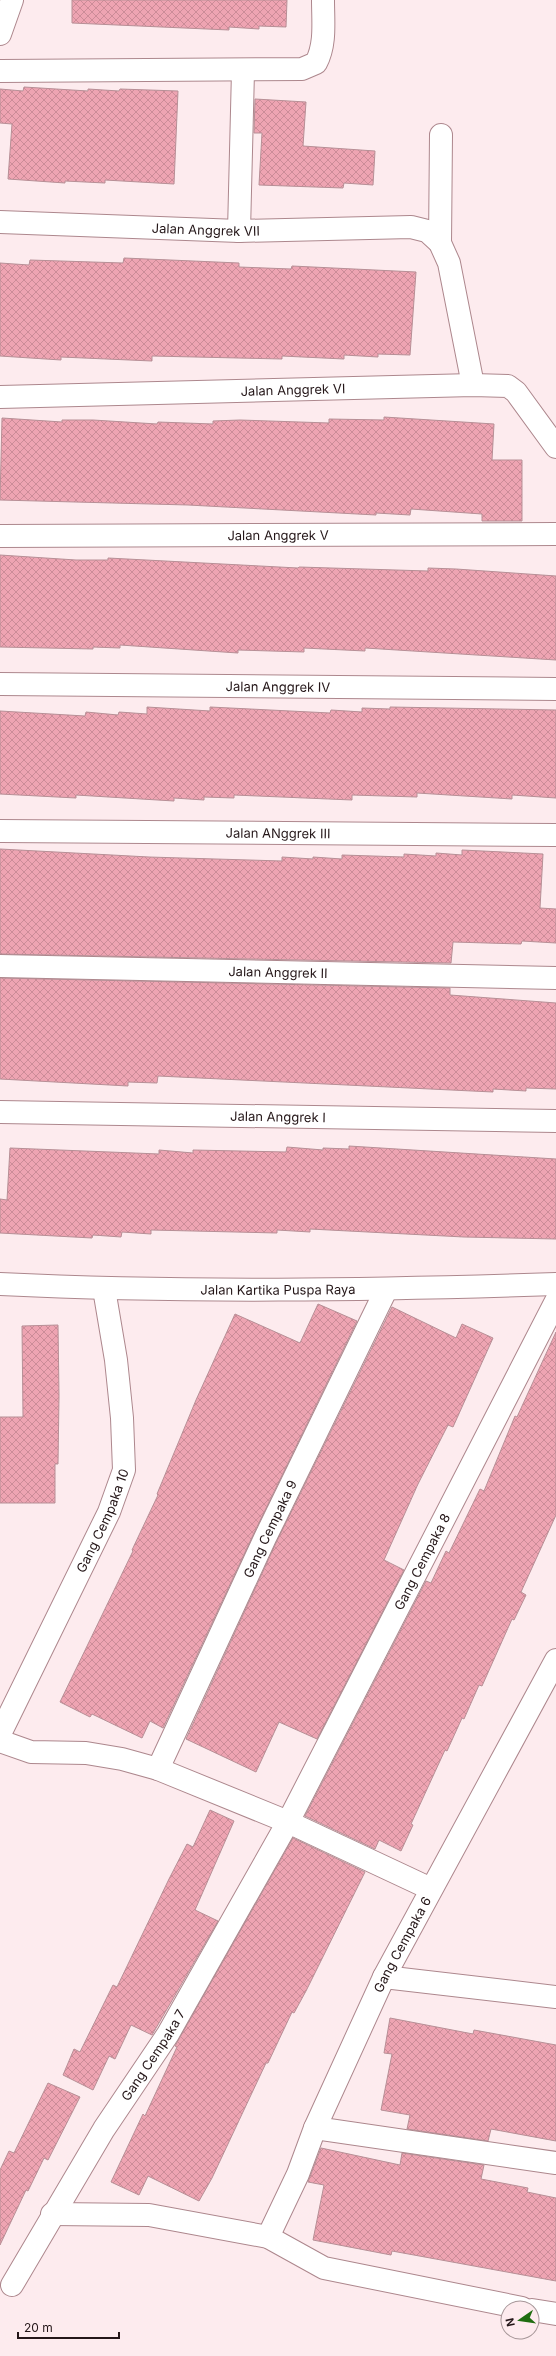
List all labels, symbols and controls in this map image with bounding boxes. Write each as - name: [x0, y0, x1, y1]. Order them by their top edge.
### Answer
- street label: Jalan Anggrek VII: [151, 220, 260, 239]
- street label: Jalan Anggrek VI: [240, 380, 345, 399]
- street label: Jalan Anggrek V: [227, 527, 329, 543]
- street label: Jalan Anggrek IV: [226, 678, 330, 695]
- street label: Jalan ANggrek III: [225, 825, 330, 841]
- street label: Jalan Anggrek II: [228, 963, 328, 981]
- street label: Jalan Anggrek I: [230, 1108, 326, 1125]
- street label: Jalan Kartika Puspa Raya: [200, 1281, 356, 1298]
- street label: Gang Cempaka 10: [73, 1466, 132, 1575]
- street label: Gang Cempaka 9: [240, 1477, 300, 1580]
- street label: Gang Cempaka 8: [390, 1511, 453, 1613]
- street label: Gang Cempaka 6: [370, 1894, 434, 1995]
- street label: Gang Cempaka 7: [118, 2006, 188, 2104]
- north arrow: [500, 2300, 540, 2340]
- scale bar: [18, 2314, 119, 2340]
- text: N: [502, 2317, 518, 2328]
- text: 20 m: [24, 2320, 53, 2335]

